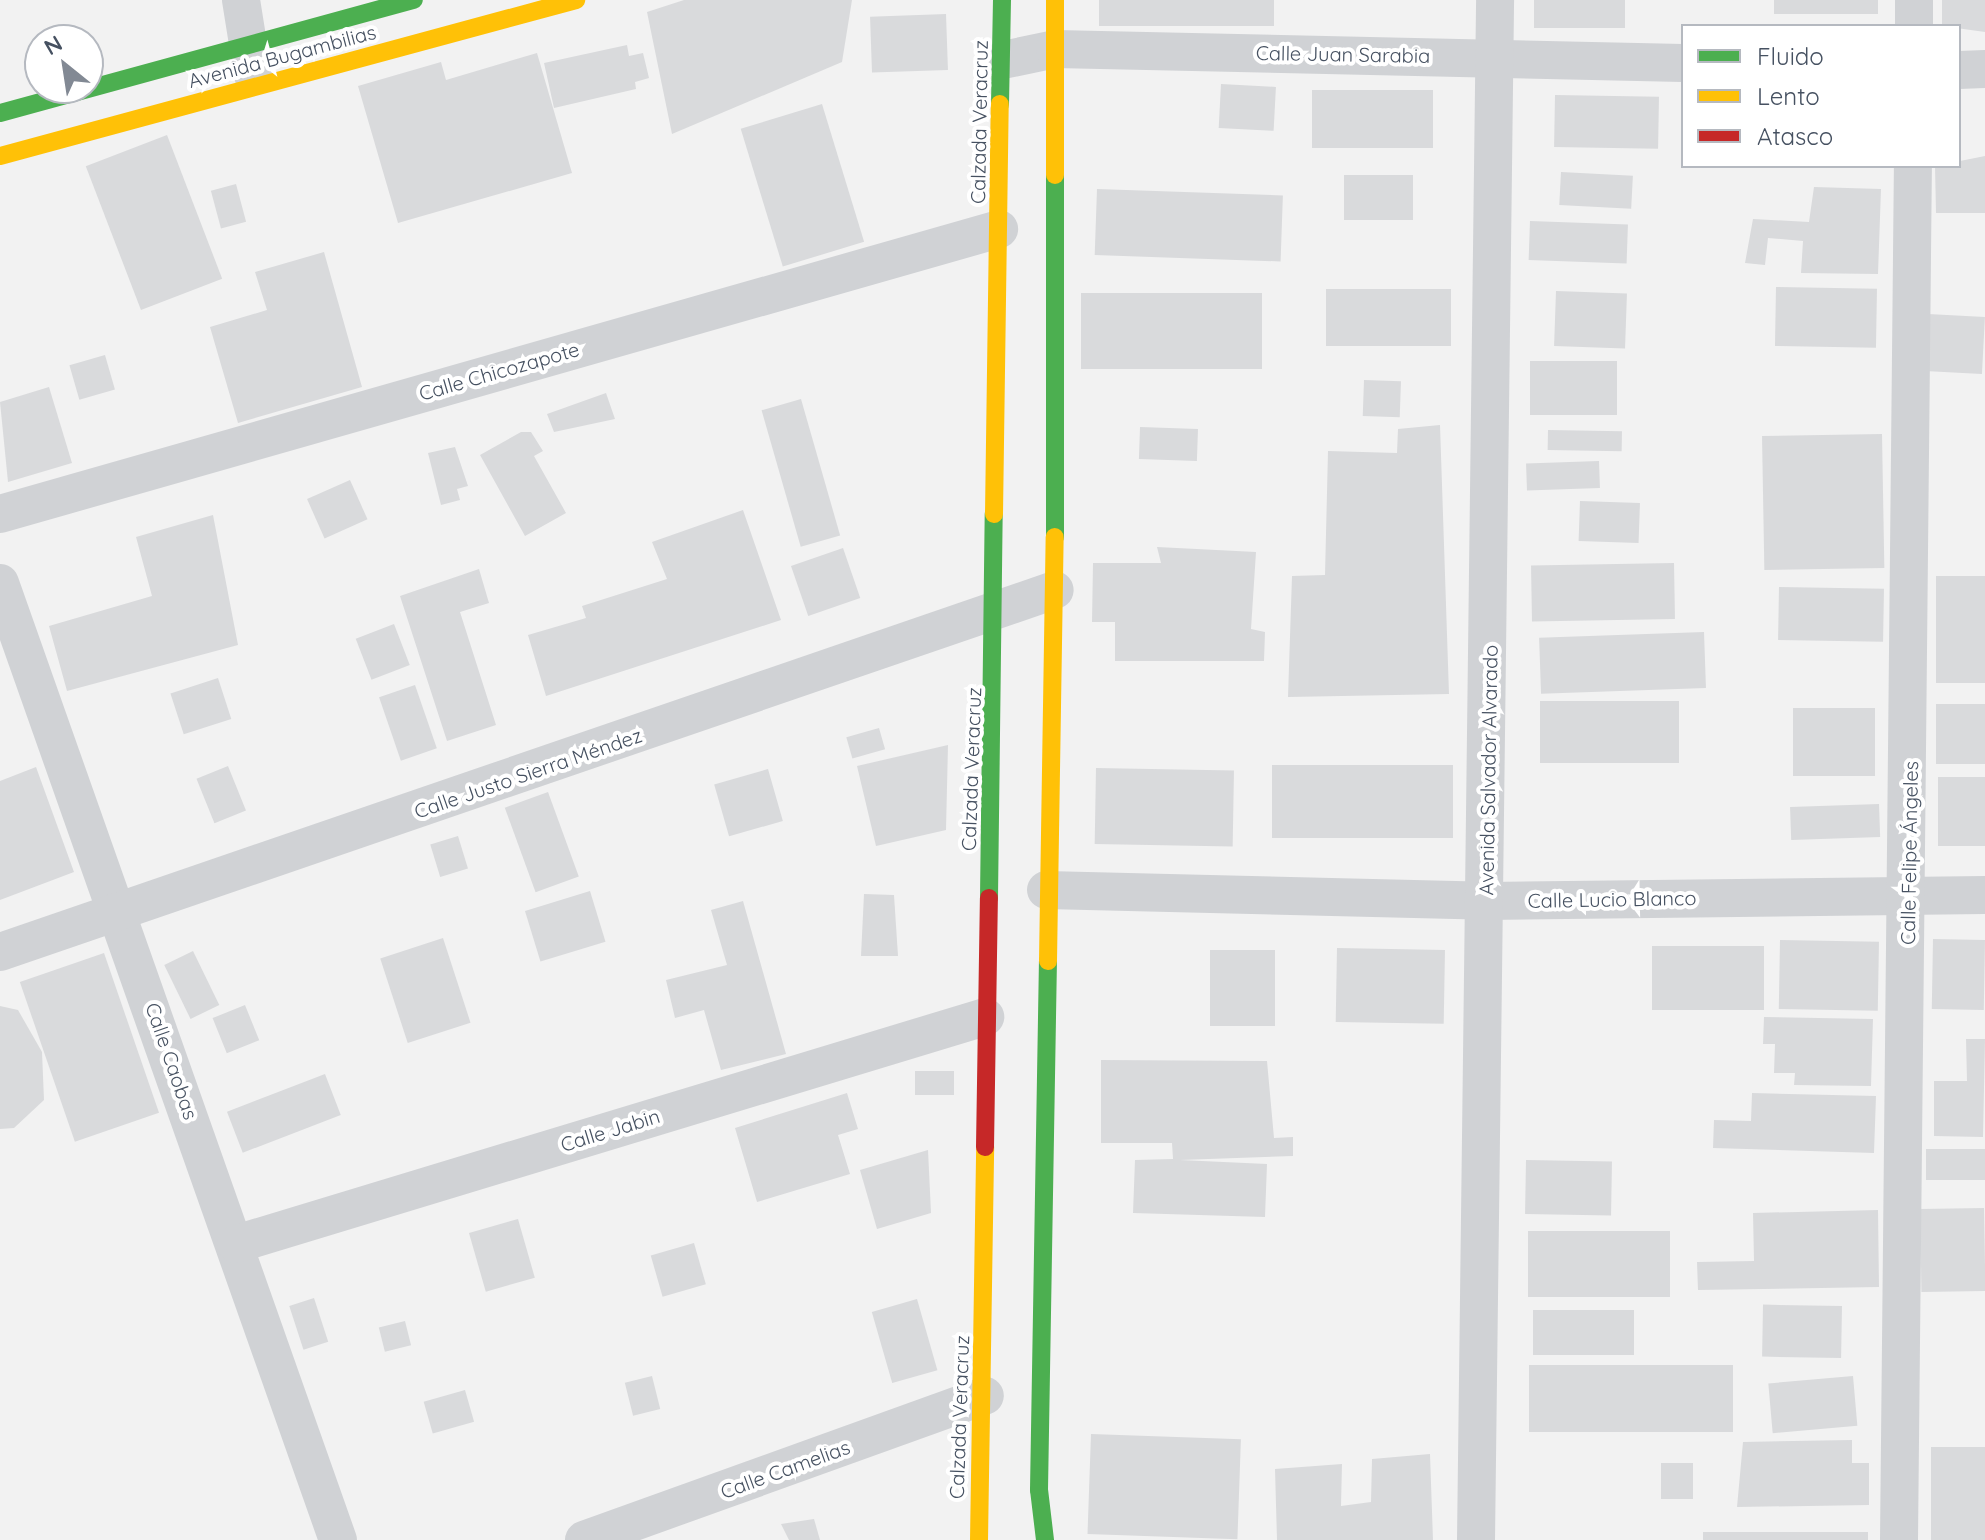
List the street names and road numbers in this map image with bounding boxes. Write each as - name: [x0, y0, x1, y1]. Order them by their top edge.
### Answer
- street label: Avenida Bugambilias: [185, 19, 379, 93]
- street label: Calzada Veracruz: [966, 40, 992, 204]
- street label: Calle Juan Sarabia: [1256, 40, 1430, 68]
- street label: Calle Chicozapote: [416, 337, 582, 405]
- street label: Avenida Salvador Alvarado: [1474, 644, 1502, 896]
- street label: Calzada Veracruz: [956, 687, 986, 851]
- street label: Calle Justo Sierra Méndez: [411, 723, 645, 823]
- street label: Calle Felipe Ángeles: [1895, 761, 1923, 945]
- street label: Calle Lucio Blanco: [1527, 886, 1697, 912]
- street label: Calle Caobas: [141, 1000, 203, 1122]
- street label: Calle Jabin: [558, 1104, 662, 1156]
- street label: Calzada Veracruz: [944, 1335, 974, 1499]
- street label: Calle Camelias: [717, 1434, 853, 1504]

